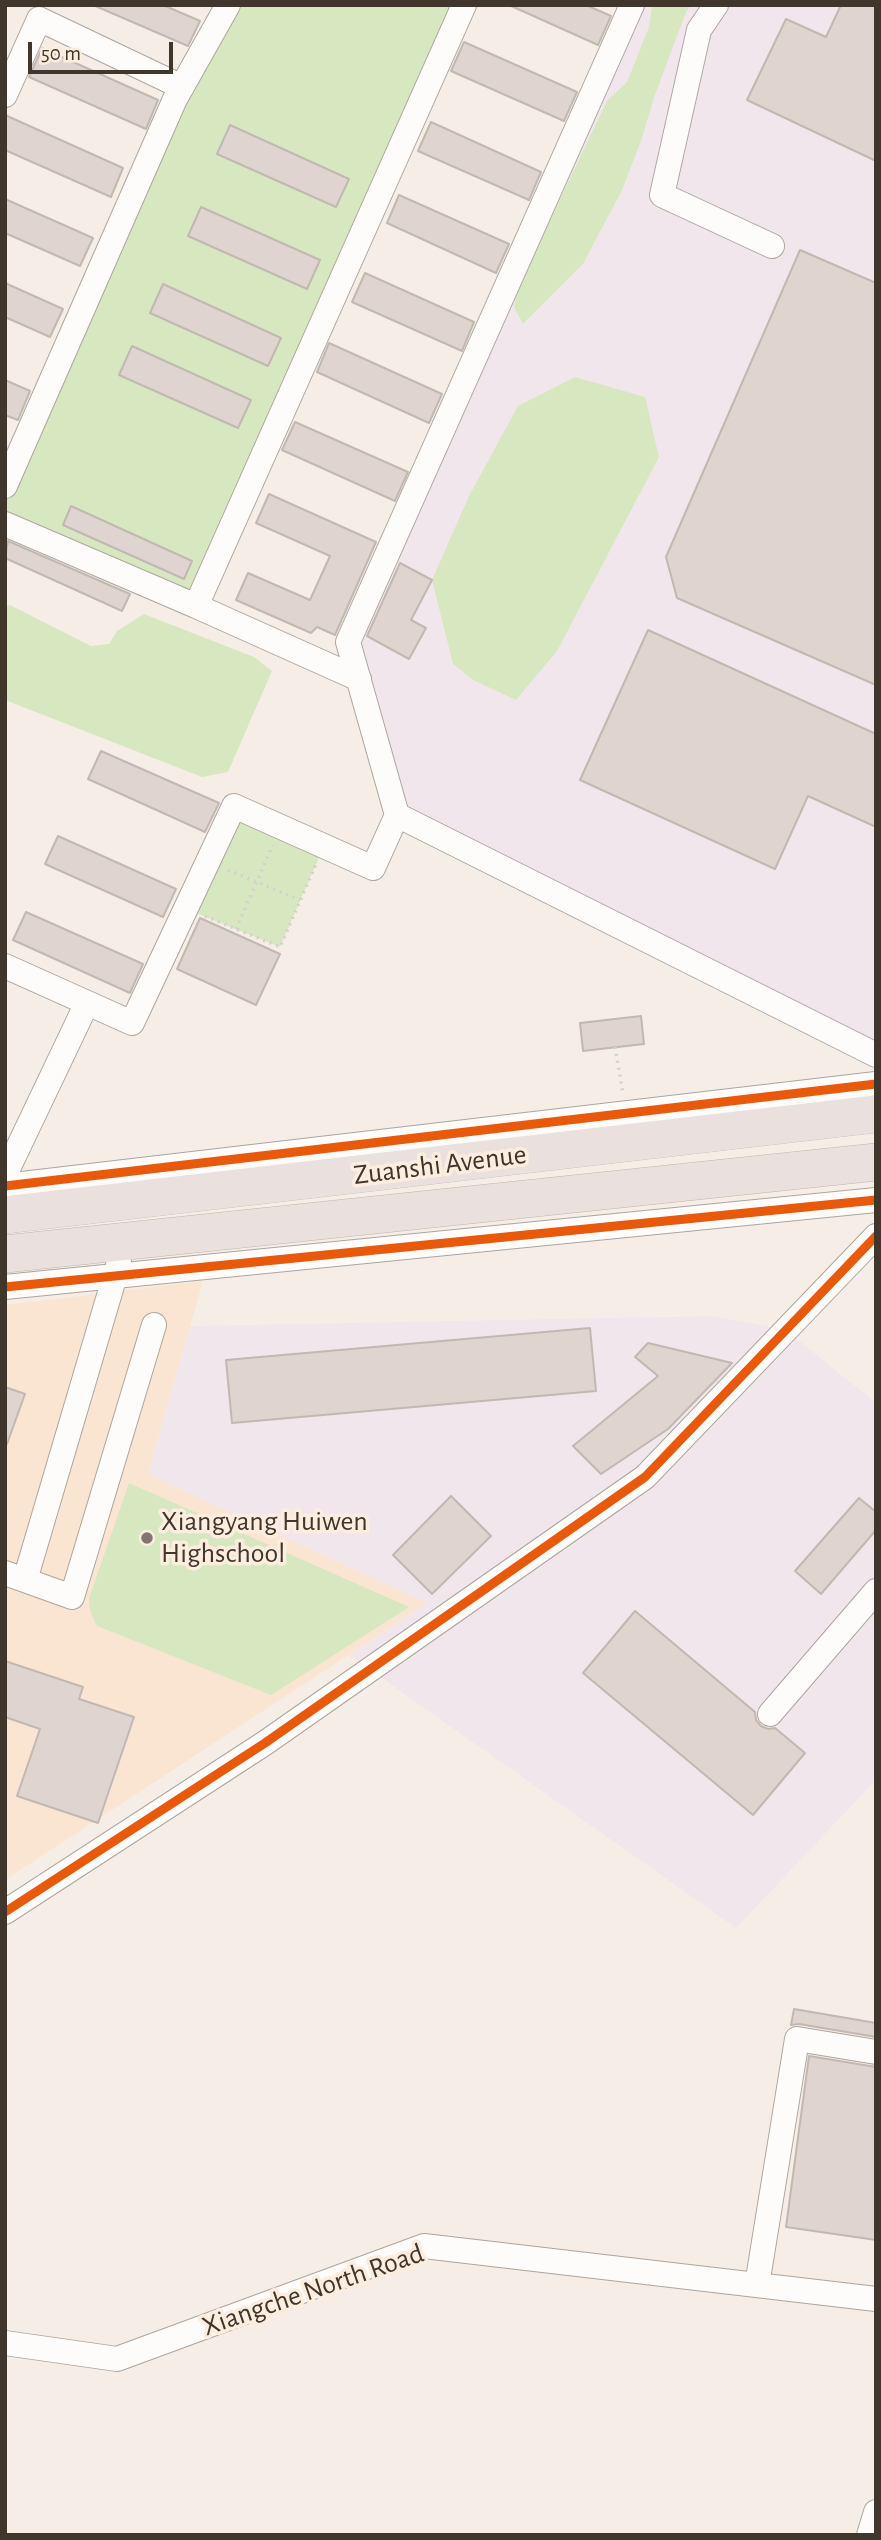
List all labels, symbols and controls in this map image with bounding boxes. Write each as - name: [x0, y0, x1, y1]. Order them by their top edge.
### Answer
- scale bar: [32, 28, 177, 72]
- text: 50 m: [41, 43, 81, 64]
- street label: Zuanshi Avenue: [352, 1138, 528, 1192]
- place label: Xiangyang Huiwen Highschool: [161, 1505, 368, 1571]
- marker: Xiangyang Huiwen Highschool: [139, 1530, 155, 1546]
- street label: Xiangche North Road: [198, 2236, 428, 2344]

